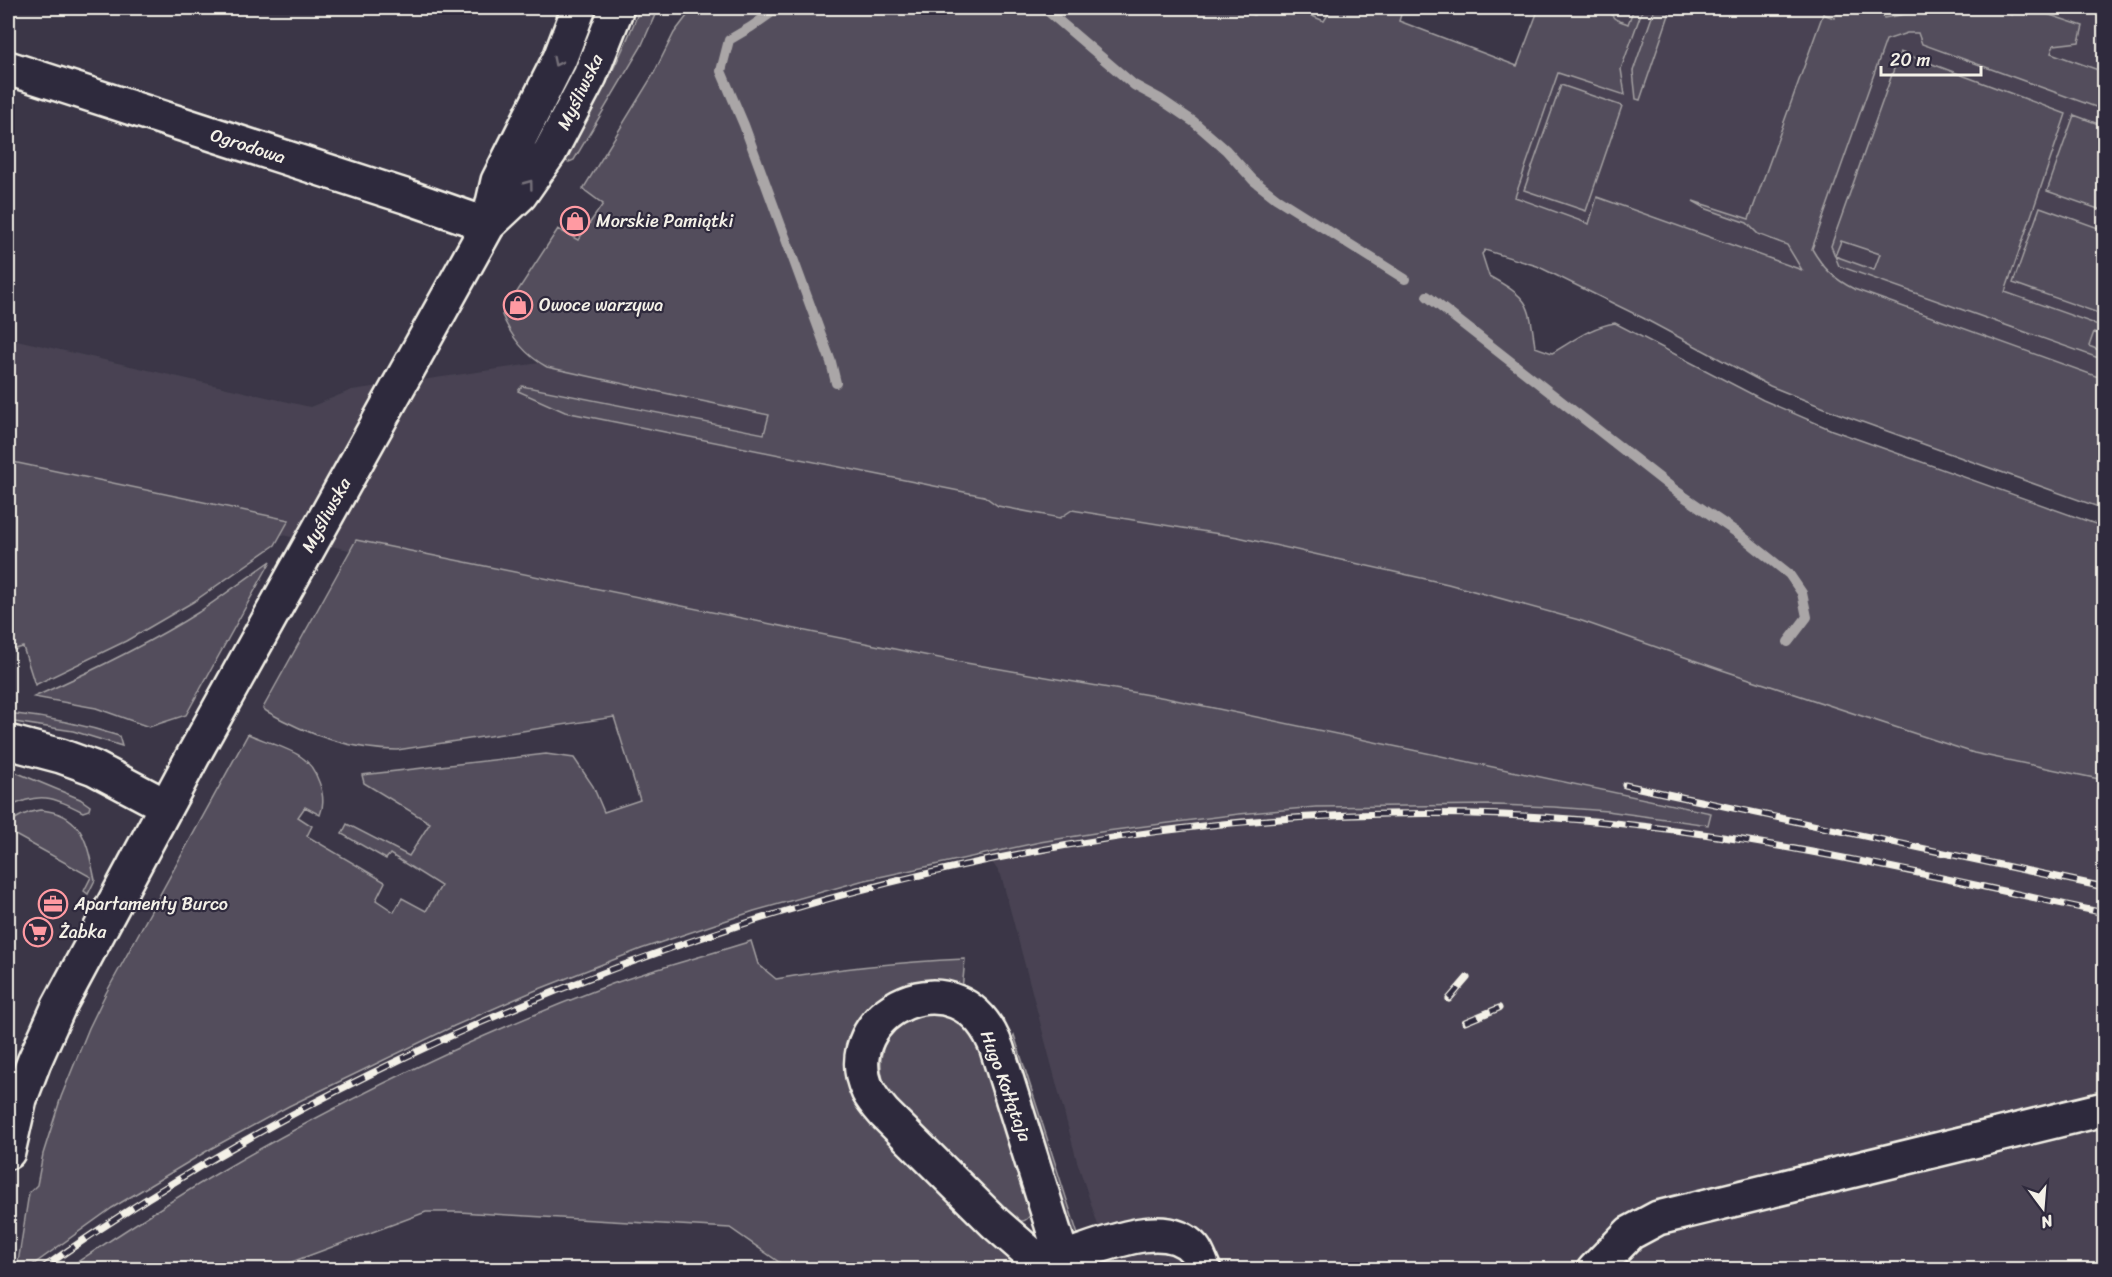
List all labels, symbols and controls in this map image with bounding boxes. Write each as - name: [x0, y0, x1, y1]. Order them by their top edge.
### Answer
- scale bar: [1881, 39, 1982, 77]
- text: 20 m: [1890, 44, 1930, 76]
- street label: Myśliwska: [548, 47, 613, 136]
- one-way arrow: [553, 55, 565, 66]
- street label: Ogrodowa: [206, 119, 290, 173]
- one-way arrow: [521, 180, 532, 191]
- shop icon: Morskie Pamiątki: [559, 205, 591, 237]
- place label: Morskie Pamiątki: [596, 205, 735, 237]
- shop icon: Owoce warzywa: [502, 289, 534, 321]
- place label: Owoce warzywa: [539, 289, 663, 321]
- street label: Myśliwska: [292, 471, 360, 559]
- office icon: Apartamenty Burco: [37, 888, 69, 920]
- place label: Apartamenty Burco: [73, 888, 228, 920]
- supermarket icon: Żabka: [22, 916, 54, 948]
- place label: Żabka: [59, 916, 107, 948]
- street label: Hugo Kołłątaja: [971, 1026, 1041, 1147]
- north arrow: [2013, 1178, 2073, 1238]
- text: N: [2037, 1206, 2057, 1238]

